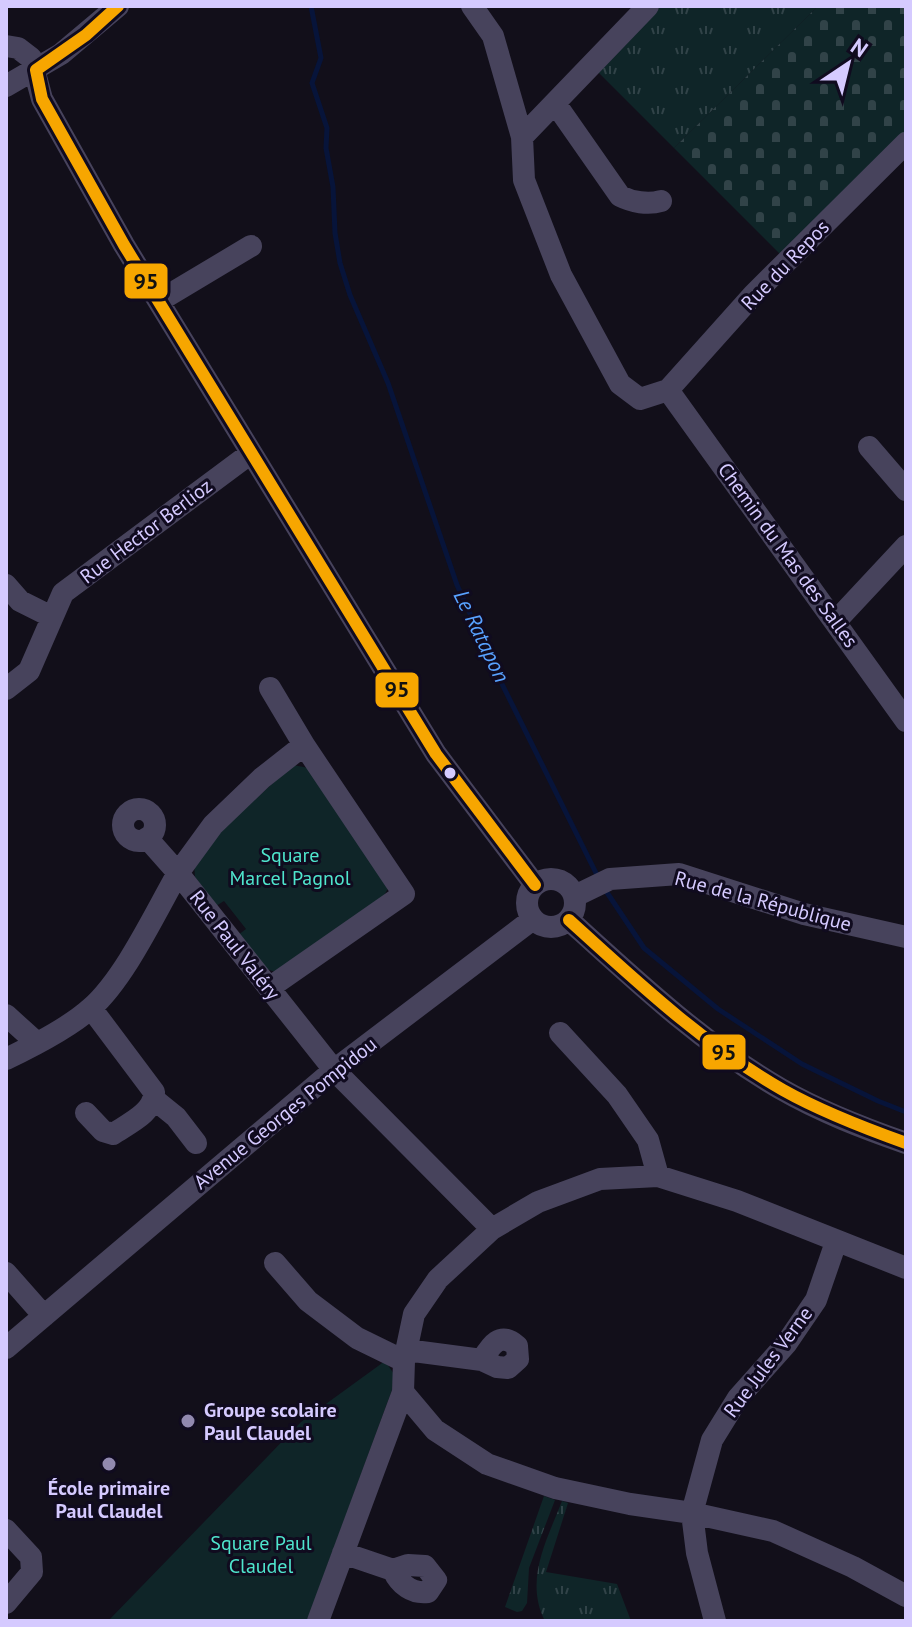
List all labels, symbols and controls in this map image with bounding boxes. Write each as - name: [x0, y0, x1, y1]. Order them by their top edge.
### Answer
- north arrow: [808, 24, 888, 104]
- text: N: [846, 32, 873, 63]
- street label: Rue du Repos: [735, 214, 835, 316]
- line badge: 95: [123, 262, 169, 300]
- text: 95: [134, 267, 158, 295]
- street label: Chemin du Mas des Salles: [712, 457, 864, 653]
- street label: Rue Hector Berlioz: [75, 473, 217, 589]
- water label: Le Ratapon: [448, 585, 516, 687]
- line badge: 95: [374, 671, 420, 709]
- text: 95: [385, 675, 409, 703]
- unlabelled marker: [442, 765, 458, 781]
- park label: Square Marcel Pagnol: [229, 842, 351, 891]
- street label: Rue de la République: [672, 865, 854, 937]
- street label: Rue Paul Valéry: [184, 885, 286, 1006]
- street label: Avenue Georges Pompidou: [188, 1031, 382, 1195]
- line badge: 95: [701, 1033, 747, 1071]
- text: 95: [712, 1038, 736, 1066]
- street label: Rue Jules Verne: [718, 1301, 818, 1423]
- place label: Groupe scolaire Paul Claudel: [204, 1397, 337, 1446]
- marker: Groupe scolaire Paul Claudel: [179, 1412, 197, 1430]
- marker: École primaire Paul Claudel: [100, 1455, 118, 1473]
- place label: École primaire Paul Claudel: [48, 1475, 170, 1524]
- park label: Square Paul Claudel: [210, 1530, 312, 1579]

